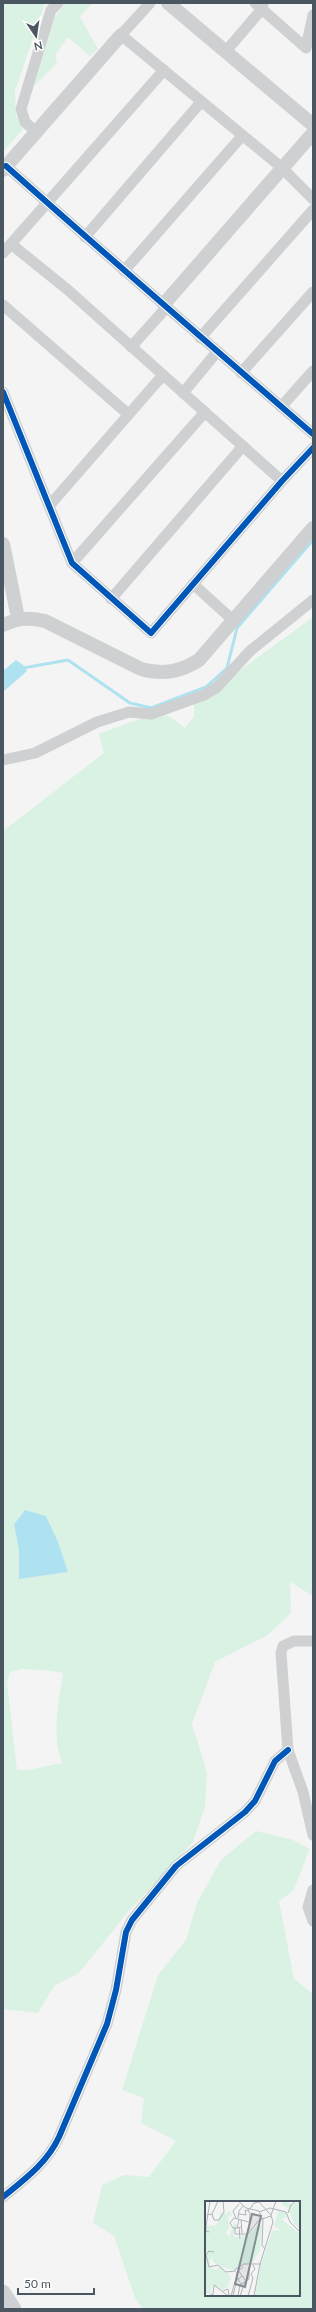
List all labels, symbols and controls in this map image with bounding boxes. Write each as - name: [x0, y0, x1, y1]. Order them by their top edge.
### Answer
- north arrow: [16, 16, 56, 56]
- text: N: [33, 39, 44, 54]
- inset map: [205, 2201, 300, 2296]
- scale bar: [18, 2270, 94, 2296]
- text: 50 m: [24, 2276, 51, 2291]

